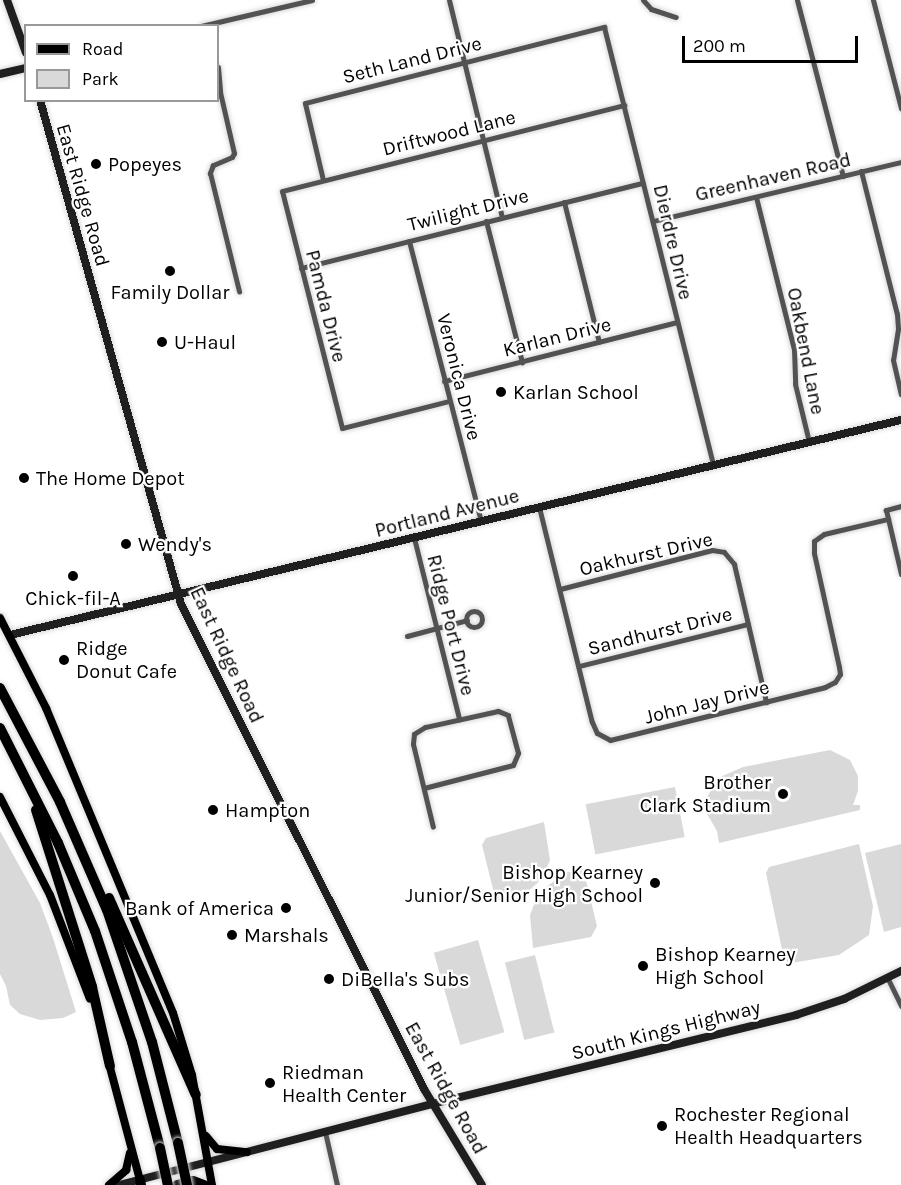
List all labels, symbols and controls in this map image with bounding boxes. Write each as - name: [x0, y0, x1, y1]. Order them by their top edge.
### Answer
- legend: [24, 24, 219, 102]
- scale bar: [685, 24, 860, 62]
- street label: Seth Land Drive: [340, 31, 484, 89]
- text: 200 m: [693, 35, 746, 57]
- text: Road: [82, 38, 123, 60]
- text: Park: [82, 68, 119, 90]
- street label: Driftwood Lane: [380, 105, 518, 161]
- street label: East Ridge Road: [51, 121, 115, 269]
- street label: Greenhaven Road: [693, 147, 853, 207]
- place label: Popeyes: [108, 152, 182, 176]
- marker: Popeyes: [89, 157, 103, 171]
- street label: Dierdre Drive: [648, 182, 698, 302]
- street label: Twilight Drive: [405, 183, 531, 237]
- street label: Pamda Drive: [300, 247, 352, 365]
- marker: Family Dollar: [163, 264, 177, 278]
- place label: Family Dollar: [111, 280, 229, 304]
- street label: Oakbend Lane: [782, 286, 830, 416]
- street label: Veronica Drive: [432, 311, 486, 443]
- street label: Karlan Drive: [500, 312, 614, 362]
- place label: U-Haul: [174, 330, 236, 354]
- marker: U-Haul: [155, 335, 169, 349]
- place label: Karlan School: [513, 380, 639, 404]
- marker: Karlan School: [494, 385, 508, 399]
- place label: The Home Depot: [36, 466, 185, 490]
- marker: The Home Depot: [17, 471, 31, 485]
- street label: Portland Avenue: [372, 483, 522, 543]
- street label: Oakhurst Drive: [577, 527, 715, 581]
- place label: Wendy's: [138, 532, 212, 556]
- marker: Wendy's: [119, 537, 133, 551]
- street label: Ridge Port Drive: [422, 552, 480, 698]
- marker: Chick-fil-A: [66, 569, 80, 583]
- street label: East Ridge Road: [185, 583, 269, 727]
- place label: Chick-fil-A: [25, 586, 121, 610]
- street label: Sandhurst Drive: [585, 601, 735, 661]
- place label: Ridge Donut Cafe: [76, 636, 177, 683]
- marker: Ridge Donut Cafe: [57, 653, 71, 667]
- street label: John Jay Drive: [642, 675, 772, 729]
- place label: Brother Clark Stadium: [640, 771, 771, 818]
- marker: Brother Clark Stadium: [776, 787, 790, 801]
- place label: Hampton: [225, 798, 310, 822]
- marker: Hampton: [206, 803, 220, 817]
- place label: Bishop Kearney Junior/Senior High School: [405, 860, 643, 907]
- marker: Bishop Kearney Junior/Senior High School: [648, 876, 662, 890]
- place label: Bank of America: [125, 896, 274, 920]
- marker: Bank of America: [279, 901, 293, 915]
- place label: Marshals: [244, 923, 329, 947]
- marker: Marshals: [225, 928, 239, 942]
- place label: Bishop Kearney High School: [655, 942, 796, 989]
- marker: Bishop Kearney High School: [636, 959, 650, 973]
- place label: DiBella's Subs: [341, 967, 470, 991]
- marker: DiBella's Subs: [322, 972, 336, 986]
- street label: South Kings Highway: [569, 995, 763, 1065]
- street label: East Ridge Road: [400, 1018, 492, 1158]
- place label: Riedman Health Center: [282, 1060, 406, 1107]
- marker: Riedman Health Center: [263, 1076, 277, 1090]
- place label: Rochester Regional Health Headquarters: [674, 1102, 863, 1149]
- marker: Rochester Regional Health Headquarters: [655, 1119, 669, 1133]

